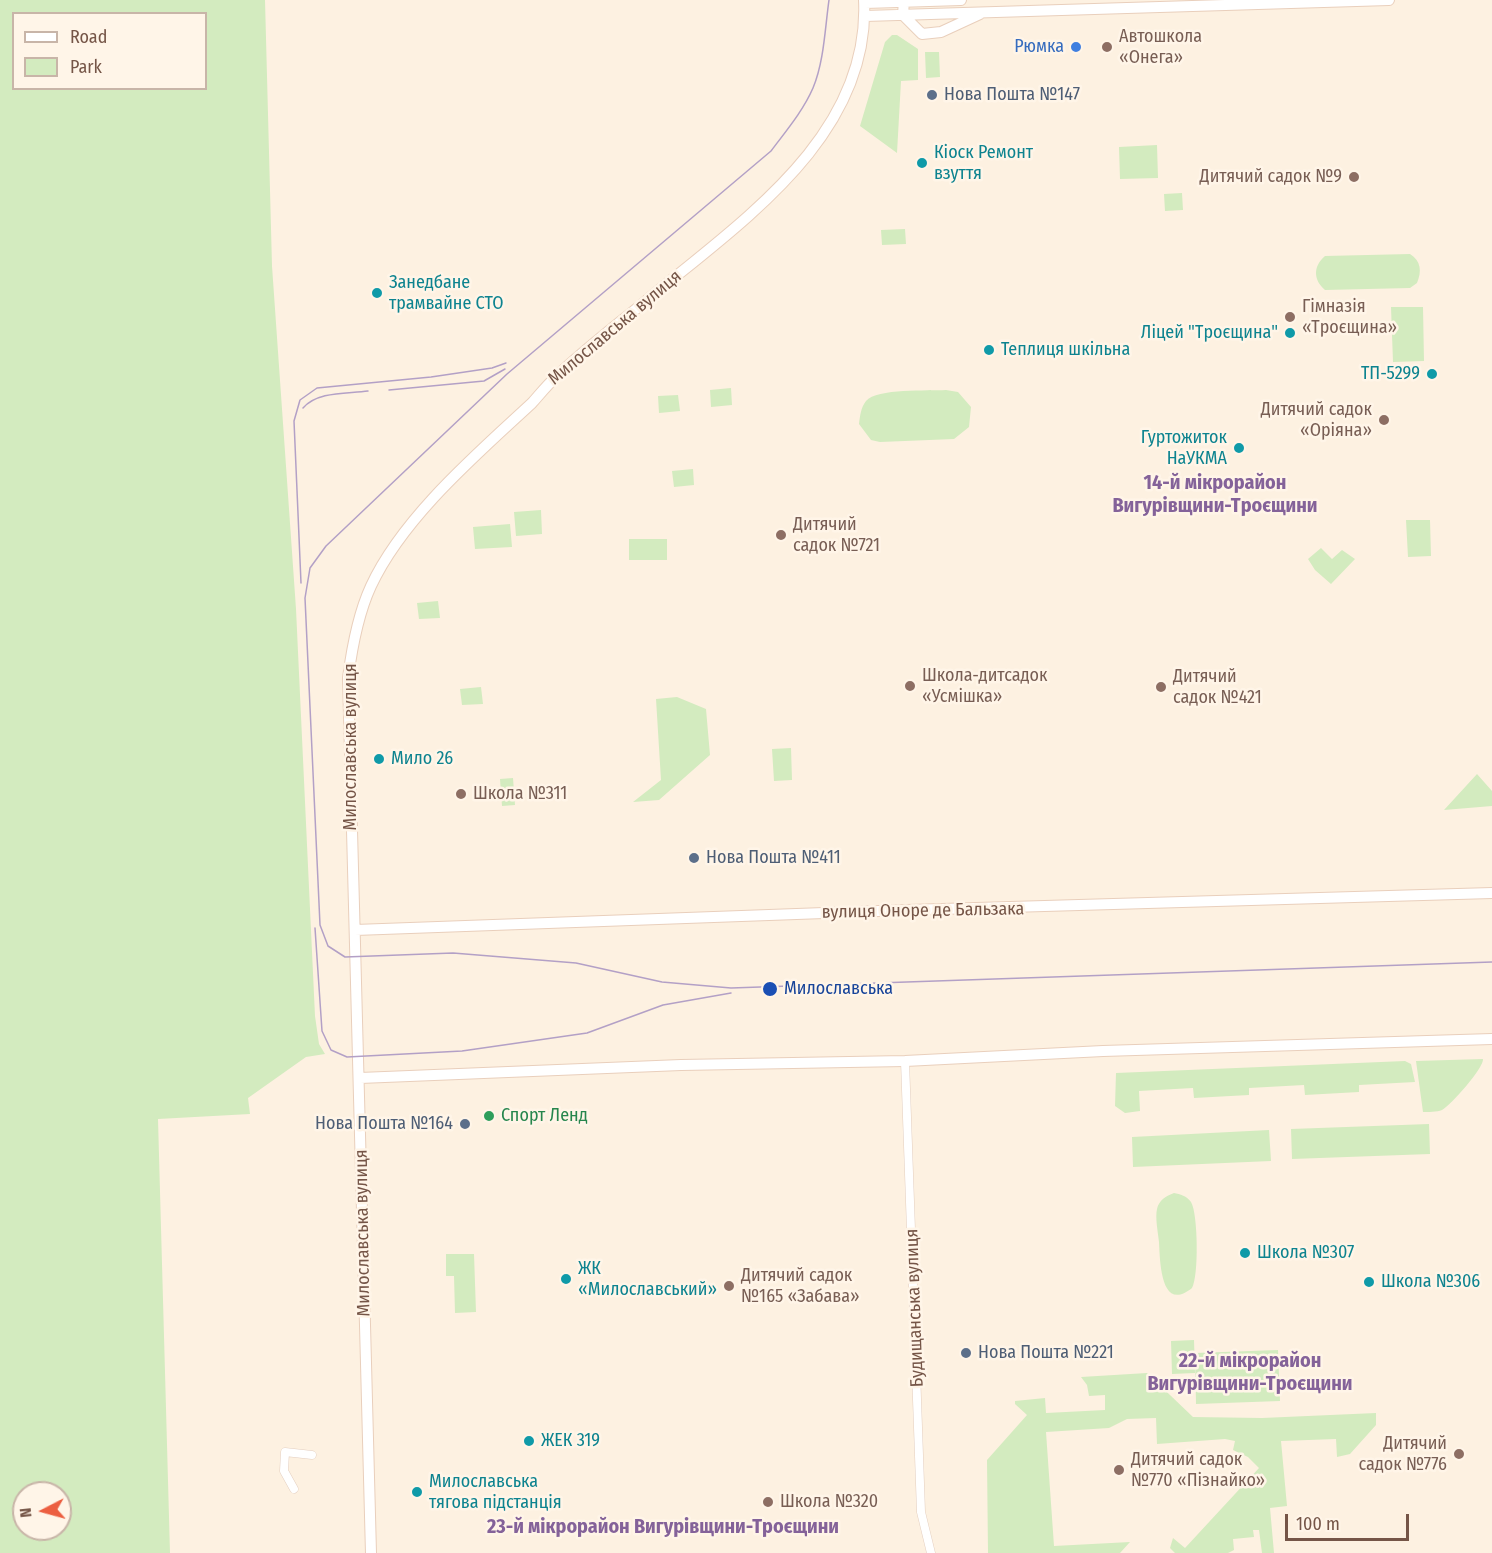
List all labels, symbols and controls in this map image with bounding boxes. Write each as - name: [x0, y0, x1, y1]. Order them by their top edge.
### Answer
- legend: [12, 12, 207, 90]
- text: Road: [70, 26, 107, 48]
- place label: Автошкола «Онега»: [1119, 26, 1202, 68]
- place label: Рюмка: [1014, 36, 1064, 58]
- marker: Рюмка: [1069, 40, 1083, 54]
- marker: Автошкола «Онега»: [1100, 40, 1114, 54]
- text: Park: [70, 56, 102, 78]
- place label: Нова Пошта №147: [944, 84, 1080, 106]
- marker: Нова Пошта №147: [925, 88, 939, 102]
- place label: Кіоск Ремонт взуття: [934, 142, 1033, 184]
- marker: Кіоск Ремонт взуття: [915, 156, 929, 170]
- place label: Дитячий садок №9: [1200, 166, 1342, 188]
- marker: Дитячий садок №9: [1347, 170, 1361, 184]
- street label: Милославська вулиця: [544, 266, 686, 390]
- place label: Занедбане трамвайне СТО: [389, 272, 504, 314]
- marker: Занедбане трамвайне СТО: [370, 286, 384, 300]
- place label: Гімназія «Троєщина»: [1302, 296, 1397, 338]
- marker: Гімназія «Троєщина»: [1283, 310, 1297, 324]
- place label: Ліцей "Троєщина": [1141, 322, 1278, 344]
- marker: Ліцей "Троєщина": [1283, 326, 1297, 340]
- place label: Теплиця шкільна: [1001, 339, 1130, 361]
- marker: Теплиця шкільна: [982, 343, 996, 357]
- place label: ТП-5299: [1361, 363, 1420, 385]
- marker: ТП-5299: [1425, 367, 1439, 381]
- place label: Дитячий садок «Оріяна»: [1261, 399, 1372, 442]
- marker: Дитячий садок «Оріяна»: [1377, 413, 1391, 427]
- place label: Гуртожиток НаУКМА: [1141, 427, 1227, 470]
- marker: Гуртожиток НаУКМА: [1232, 441, 1246, 455]
- district label: 14-й мікрорайон Вигурівщини-Троєщини: [1112, 471, 1318, 518]
- place label: Дитячий садок №721: [793, 514, 880, 556]
- marker: Дитячий садок №721: [774, 528, 788, 542]
- street label: Милославська вулиця: [340, 663, 362, 831]
- place label: Школа-дитсадок «Усмішка»: [922, 665, 1047, 708]
- place label: Дитячий садок №421: [1173, 666, 1262, 708]
- marker: Школа-дитсадок «Усмішка»: [903, 679, 917, 693]
- marker: Дитячий садок №421: [1154, 680, 1168, 694]
- place label: Мило 26: [391, 748, 453, 770]
- marker: Мило 26: [372, 752, 386, 766]
- place label: Школа №311: [473, 783, 567, 805]
- marker: Школа №311: [454, 787, 468, 801]
- place label: Нова Пошта №411: [706, 847, 841, 869]
- marker: Нова Пошта №411: [687, 851, 701, 865]
- street label: вулиця Оноре де Бальзака: [822, 898, 1024, 924]
- place label: Милославська: [784, 978, 893, 1000]
- marker: Милославська: [761, 980, 779, 998]
- place label: Спорт Ленд: [501, 1105, 588, 1127]
- marker: Спорт Ленд: [482, 1109, 496, 1123]
- place label: Нова Пошта №164: [315, 1113, 453, 1135]
- marker: Нова Пошта №164: [458, 1117, 472, 1131]
- street label: Милославська вулиця: [351, 1149, 375, 1317]
- street label: Будищанська вулиця: [901, 1228, 929, 1388]
- place label: Школа №307: [1257, 1242, 1354, 1264]
- marker: Школа №307: [1238, 1246, 1252, 1260]
- place label: ЖК «Милославський»: [578, 1258, 717, 1300]
- place label: Дитячий садок №165 «Забава»: [741, 1265, 860, 1308]
- place label: Школа №306: [1381, 1271, 1480, 1293]
- marker: ЖК «Милославський»: [559, 1272, 573, 1286]
- marker: Школа №306: [1362, 1275, 1376, 1289]
- marker: Дитячий садок №165 «Забава»: [722, 1279, 736, 1293]
- place label: Нова Пошта №221: [978, 1342, 1114, 1364]
- marker: Нова Пошта №221: [959, 1346, 973, 1360]
- district label: 22-й мікрорайон Вигурівщини-Троєщини: [1147, 1349, 1353, 1396]
- place label: ЖЕК 319: [541, 1430, 600, 1452]
- place label: Дитячий садок №776: [1358, 1433, 1447, 1476]
- marker: ЖЕК 319: [522, 1434, 536, 1448]
- marker: Дитячий садок №776: [1452, 1447, 1466, 1461]
- place label: Дитячий садок №770 «Пізнайко»: [1131, 1449, 1265, 1492]
- marker: Дитячий садок №770 «Пізнайко»: [1112, 1463, 1126, 1477]
- place label: Милославська тягова пiдстанцiя: [429, 1471, 562, 1514]
- north arrow: [12, 1481, 72, 1541]
- marker: Милославська тягова пiдстанцiя: [410, 1485, 424, 1499]
- place label: Школа №320: [780, 1491, 878, 1513]
- marker: Школа №320: [761, 1495, 775, 1509]
- scale bar: [1288, 1502, 1412, 1540]
- text: N: [16, 1507, 36, 1518]
- text: 100 m: [1296, 1513, 1340, 1535]
- district label: 23-й мікрорайон Вигурівщини-Троєщини: [487, 1515, 839, 1539]

